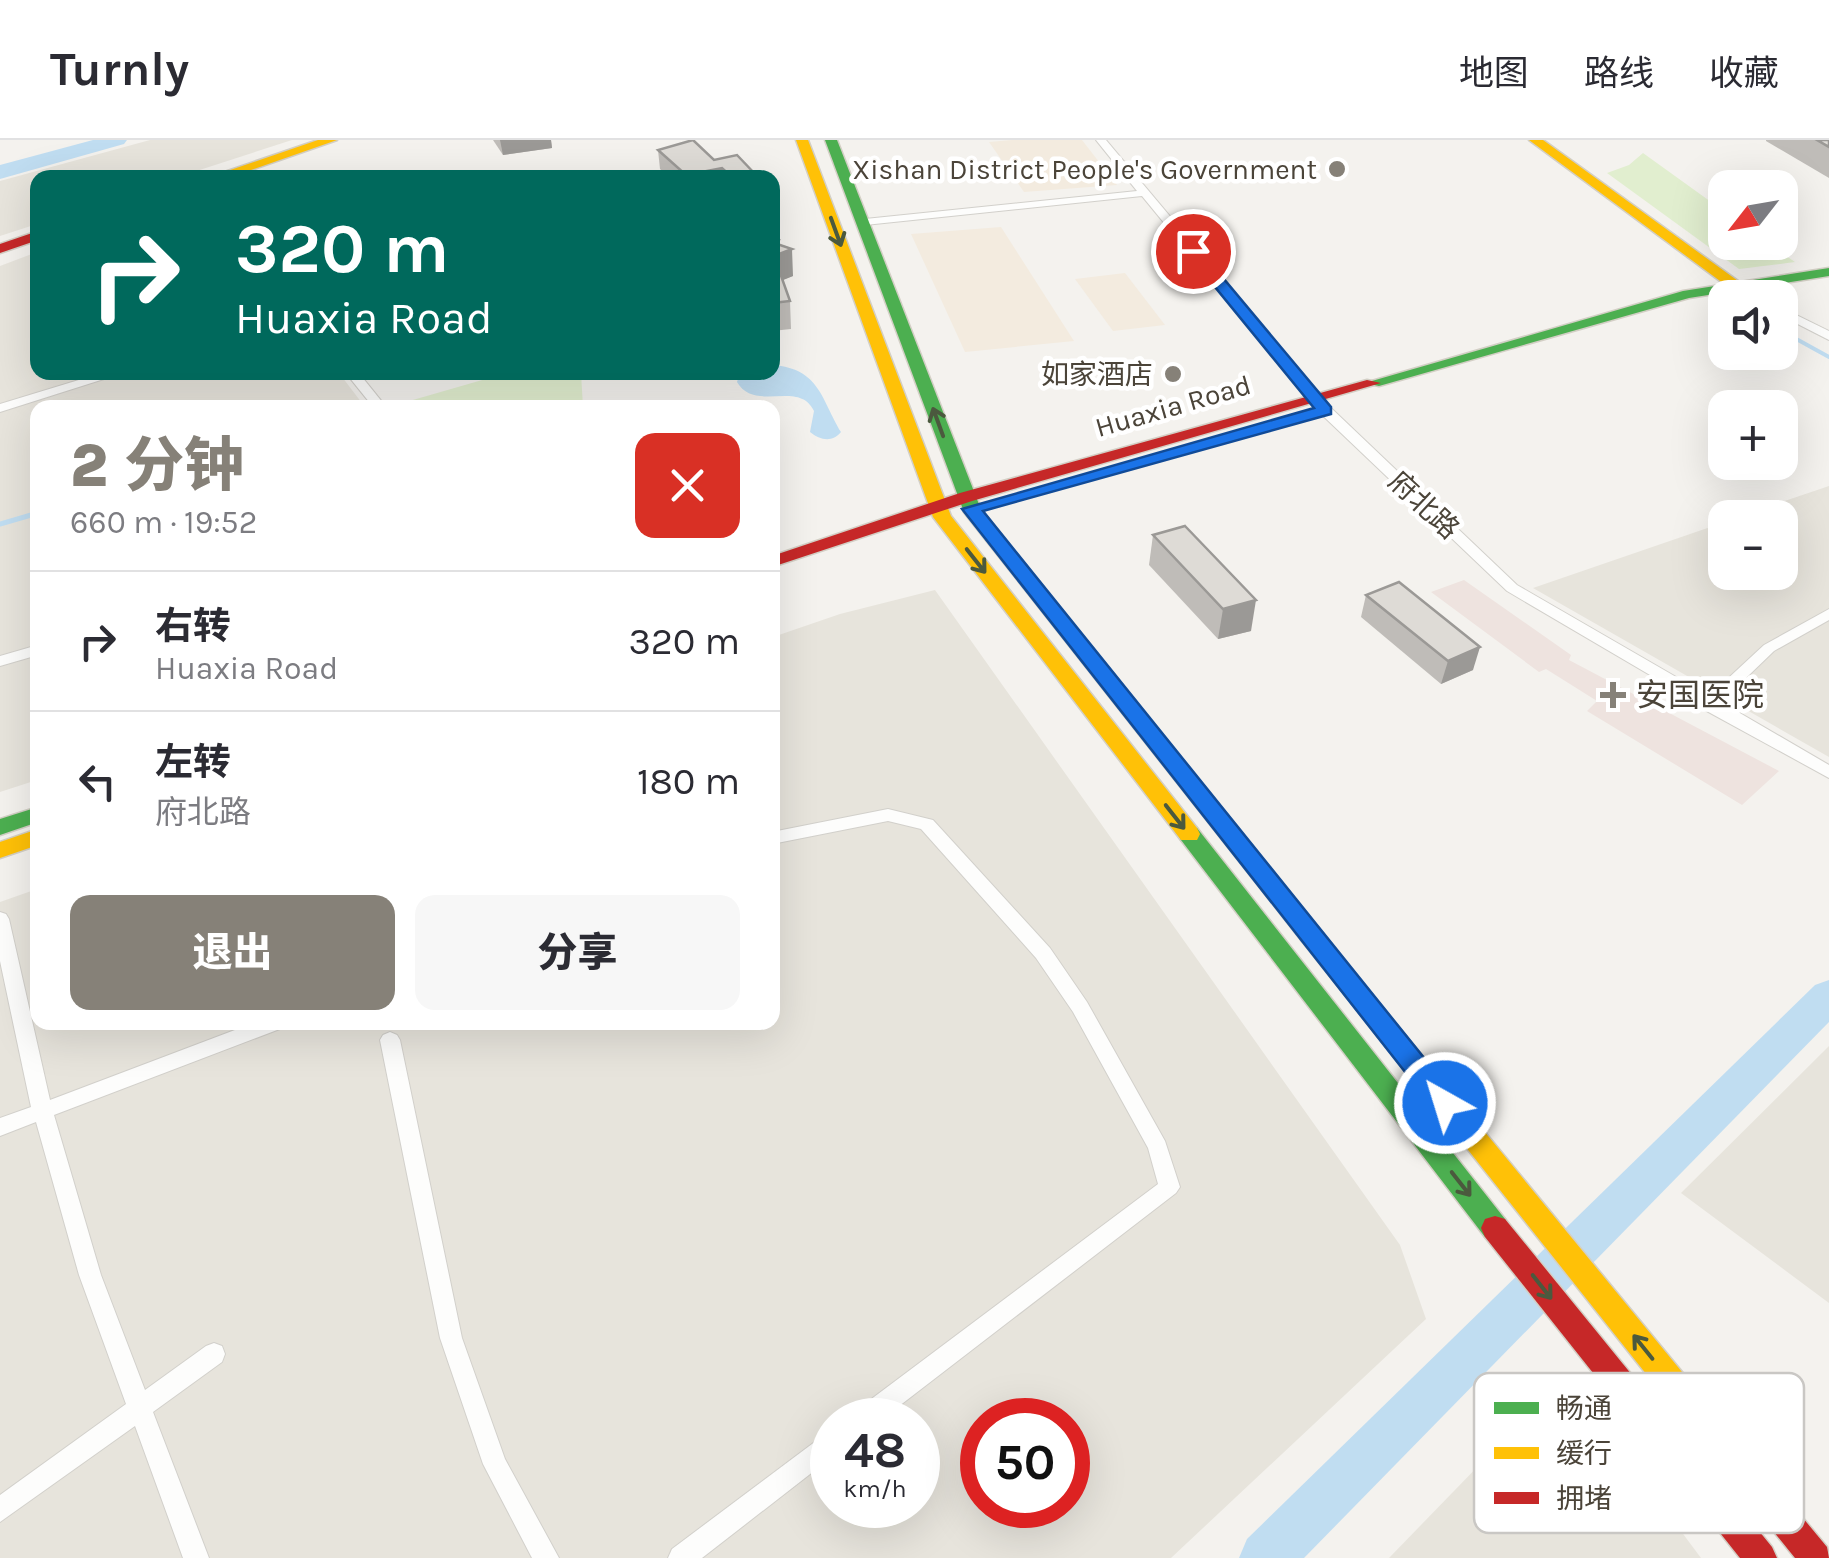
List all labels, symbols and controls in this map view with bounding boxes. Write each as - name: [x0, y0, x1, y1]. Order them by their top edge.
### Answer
- text: Turnly: [50, 41, 189, 97]
- text: 地图: [1459, 53, 1529, 94]
- text: 路线: [1584, 53, 1654, 94]
- text: 收藏: [1709, 53, 1779, 94]
- place label: Xishan District People's Government: [852, 153, 1317, 186]
- marker: Xishan District People's Government: [1326, 158, 1348, 180]
- north arrow: [1708, 170, 1798, 260]
- map controls: [1708, 170, 1798, 590]
- text: 320 m: [235, 208, 449, 290]
- pin: [1151, 209, 1236, 294]
- icon: right: [70, 210, 200, 340]
- one-way arrow: [828, 215, 846, 246]
- icon: arrive: [1166, 224, 1221, 279]
- button: sound: [1708, 280, 1798, 370]
- text: Huaxia Road: [235, 292, 493, 344]
- place label: 如家酒店: [1041, 358, 1153, 391]
- marker: 如家酒店: [1162, 363, 1184, 385]
- street label: Huaxia Road: [1091, 368, 1255, 444]
- button: +: [1708, 390, 1798, 480]
- one-way arrow: [928, 407, 946, 438]
- text: 2 分钟: [70, 431, 244, 501]
- button: close: [635, 433, 740, 538]
- street label: 府北路: [1382, 464, 1466, 546]
- button: −: [1708, 500, 1798, 590]
- text: 660 m · 19:52: [70, 504, 257, 541]
- one-way arrow: [965, 547, 986, 574]
- text: 右转: [155, 604, 231, 649]
- icon: right: [70, 614, 125, 669]
- text: 320 m: [628, 619, 740, 664]
- text: Huaxia Road: [155, 650, 338, 687]
- place label: 安国医院: [1636, 677, 1764, 714]
- marker: 安国医院: [1600, 682, 1626, 708]
- text: 左转: [155, 740, 231, 785]
- icon: left: [70, 754, 125, 809]
- text: 180 m: [637, 759, 740, 804]
- text: 府北路: [155, 794, 251, 831]
- one-way arrow: [1165, 803, 1186, 830]
- button: 退出: [70, 895, 395, 1010]
- button: 分享: [415, 895, 740, 1010]
- position arrow: [1393, 1051, 1497, 1155]
- one-way arrow: [1451, 1170, 1472, 1197]
- one-way arrow: [1531, 1273, 1553, 1299]
- one-way arrow: [1633, 1335, 1655, 1361]
- legend: [1474, 1373, 1804, 1533]
- text: 畅通: [1556, 1392, 1612, 1425]
- speed limit sign: 50: [960, 1398, 1090, 1528]
- text: 48: [844, 1421, 906, 1480]
- text: 缓行: [1556, 1437, 1612, 1470]
- text: km/h: [843, 1474, 907, 1503]
- text: 拥堵: [1556, 1482, 1612, 1515]

